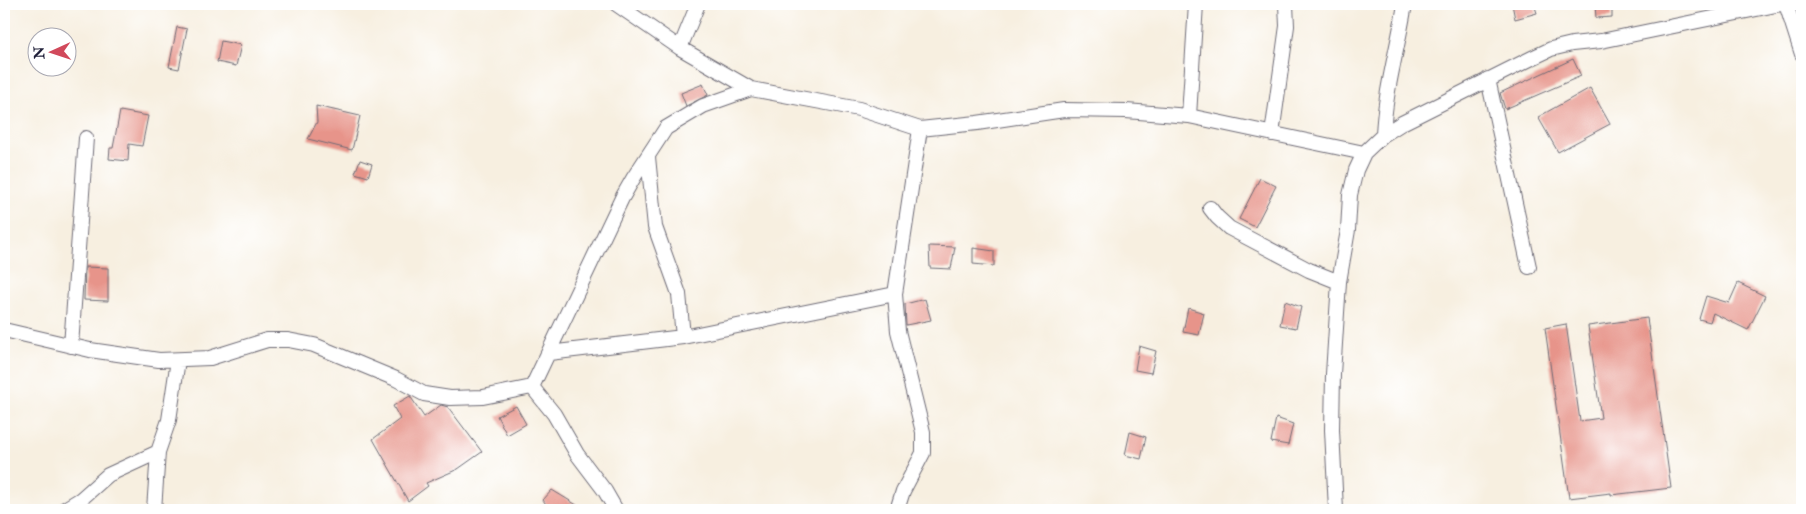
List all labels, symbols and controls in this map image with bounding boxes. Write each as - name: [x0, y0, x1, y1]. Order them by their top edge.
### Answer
- north arrow: [28, 28, 78, 78]
- text: N: [31, 45, 48, 60]

